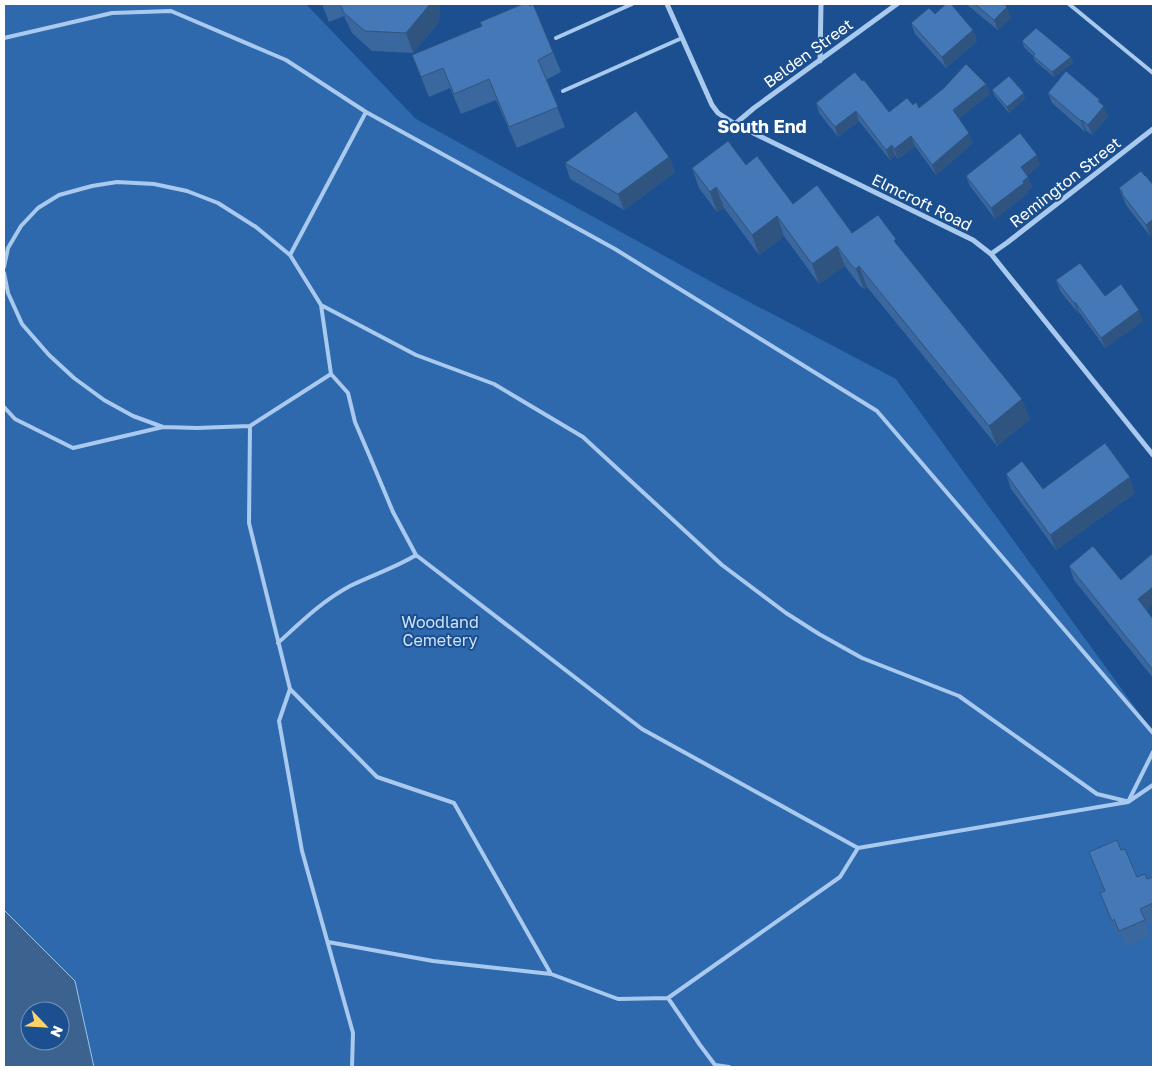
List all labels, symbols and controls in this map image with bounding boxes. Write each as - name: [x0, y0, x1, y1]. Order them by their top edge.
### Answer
- street label: Belden Street: [760, 14, 856, 92]
- district label: South End: [717, 115, 807, 137]
- street label: Remington Street: [1006, 132, 1124, 232]
- street label: Elmcroft Road: [869, 169, 975, 235]
- park label: Woodland Cemetery: [401, 612, 479, 650]
- north arrow: [20, 1001, 70, 1051]
- text: N: [47, 1023, 67, 1040]

